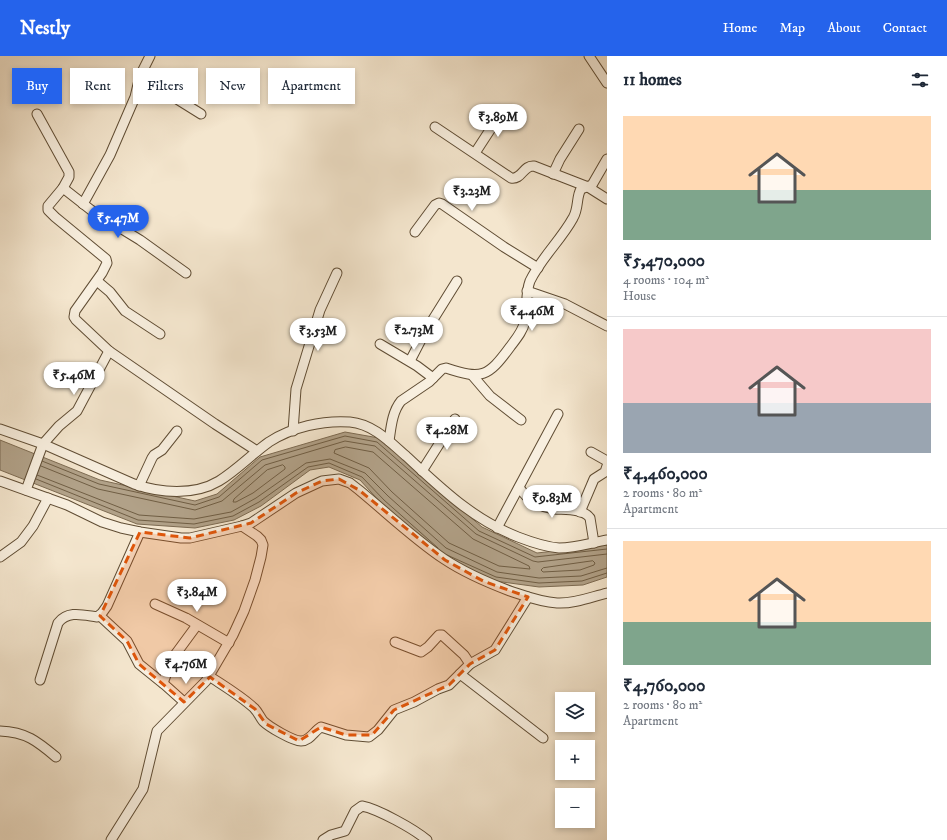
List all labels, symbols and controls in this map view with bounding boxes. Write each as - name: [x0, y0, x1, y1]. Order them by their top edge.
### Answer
- text: Nestly: [20, 17, 70, 40]
- text: Home: [723, 19, 757, 37]
- text: Map: [779, 19, 805, 37]
- text: About: [827, 19, 861, 37]
- text: Contact: [883, 19, 927, 37]
- chip: Buy: [12, 68, 62, 104]
- chip: Rent: [70, 68, 125, 104]
- chip: Filters: [133, 68, 198, 104]
- chip: New: [206, 68, 260, 104]
- chip: Apartment: [268, 68, 355, 104]
- text: 11 homes: [623, 69, 682, 91]
- icon: filters: [909, 69, 931, 91]
- pin: ₹3.89M: [465, 104, 531, 138]
- text: ₹3.89M: [478, 109, 518, 125]
- icon: home: [741, 142, 813, 214]
- pin: ₹3.23M: [439, 178, 505, 212]
- text: ₹3.23M: [453, 183, 491, 199]
- pin: ₹5.47M: [85, 205, 151, 239]
- text: ₹5.47M: [97, 210, 139, 226]
- text: ₹5,470,000: [623, 250, 705, 272]
- text: 4 rooms · 104 m²: [623, 272, 709, 288]
- text: House: [623, 288, 656, 304]
- pin: ₹4.46M: [499, 298, 565, 332]
- text: ₹4.46M: [510, 303, 554, 319]
- pin: ₹2.73M: [381, 317, 447, 351]
- pin: ₹3.53M: [285, 318, 351, 352]
- text: ₹2.73M: [394, 322, 434, 338]
- text: ₹3.53M: [299, 323, 337, 339]
- icon: home: [741, 355, 813, 427]
- pin: ₹5.46M: [41, 362, 107, 396]
- text: ₹5.46M: [53, 367, 95, 383]
- pin: ₹4.28M: [414, 417, 480, 451]
- text: ₹4.28M: [425, 422, 469, 438]
- text: ₹4,460,000: [623, 463, 708, 485]
- pin: ₹9.83M: [519, 485, 585, 519]
- text: 2 rooms · 80 m²: [623, 485, 702, 501]
- text: ₹9.83M: [532, 490, 572, 506]
- text: Apartment: [623, 501, 678, 517]
- icon: home: [741, 567, 813, 639]
- pin: ₹3.84M: [164, 579, 230, 613]
- text: ₹3.84M: [176, 584, 218, 600]
- pin: ₹4.76M: [153, 651, 219, 685]
- text: ₹4.76M: [165, 656, 207, 672]
- text: ₹4,760,000: [623, 675, 705, 697]
- map controls: [555, 692, 595, 828]
- button: layers: [555, 692, 595, 732]
- text: 2 rooms · 80 m²: [623, 697, 702, 713]
- text: Apartment: [623, 713, 678, 729]
- button: +: [555, 740, 595, 780]
- button: −: [555, 788, 595, 828]

